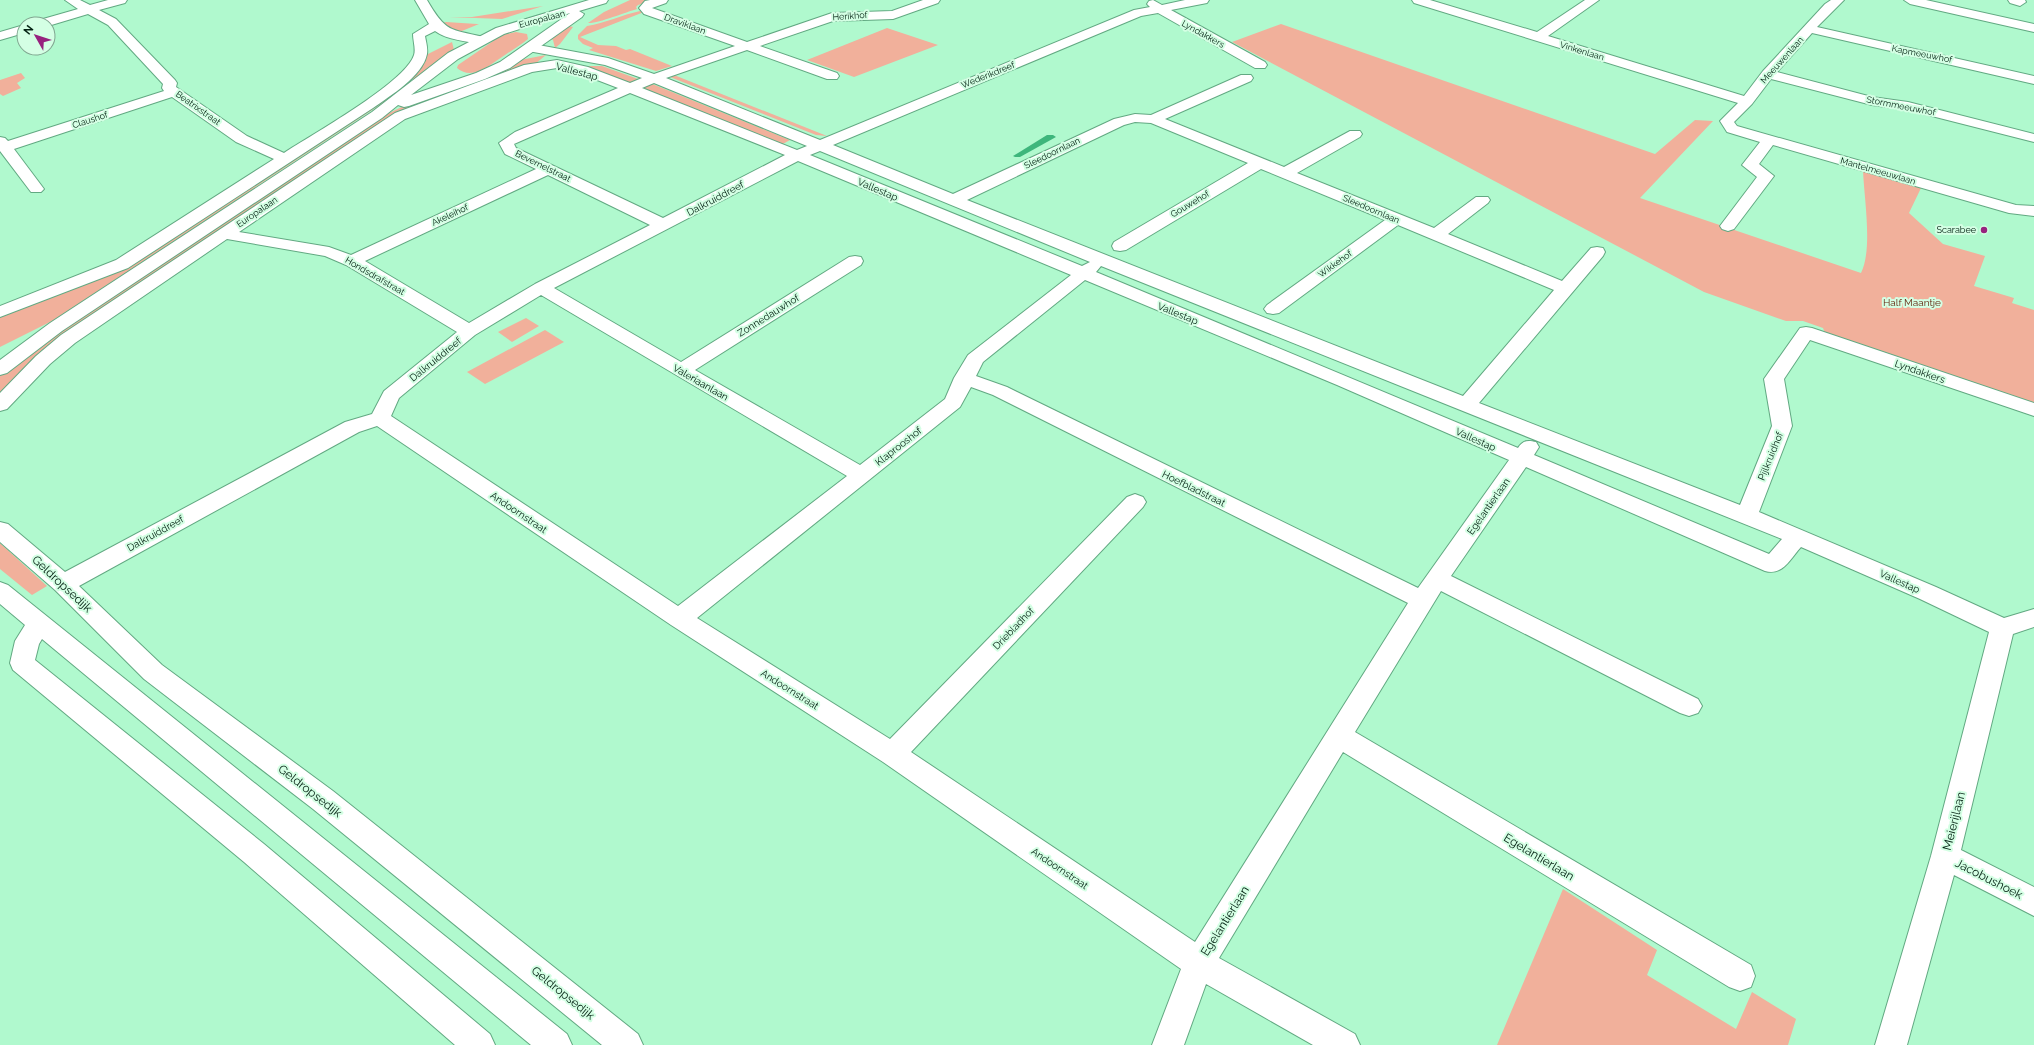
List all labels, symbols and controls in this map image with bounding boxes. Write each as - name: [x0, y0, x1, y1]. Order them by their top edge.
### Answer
- street label: Europalaan: [518, 8, 566, 30]
- street label: Herikhof: [832, 10, 869, 22]
- street label: Draviklaan: [663, 12, 707, 36]
- north arrow: [16, 16, 56, 56]
- street label: Lyndakkers: [1180, 18, 1227, 50]
- text: N: [21, 23, 36, 37]
- street label: Meeuwenlaan: [1759, 35, 1805, 85]
- street label: Vinkenlaan: [1559, 40, 1605, 62]
- street label: Kapmeeuwhof: [1891, 43, 1954, 65]
- street label: Wederikdreef: [960, 59, 1017, 90]
- street label: Vallestap: [555, 61, 599, 82]
- street label: Beatrixstraat: [174, 89, 222, 127]
- street label: Stormmeeuwhof: [1866, 94, 1937, 118]
- street label: Claushof: [71, 109, 110, 130]
- street label: Sleedoornlaan: [1023, 135, 1081, 171]
- street label: Bevernelstraat: [514, 148, 572, 184]
- street label: Mantelmeeuwlaan: [1839, 155, 1917, 187]
- street label: Vallestap: [856, 176, 900, 203]
- street label: Dalkruiddreef: [685, 178, 746, 218]
- street label: Gouwehof: [1169, 188, 1212, 219]
- street label: Sleedoornlaan: [1341, 193, 1401, 225]
- street label: Europalaan: [235, 195, 279, 229]
- street label: Akeleihof: [430, 202, 471, 228]
- place label: Scarabee: [1937, 225, 1977, 235]
- marker: Scarabee: [1979, 225, 1989, 235]
- street label: Wikkehof: [1316, 248, 1355, 280]
- street label: Hondsdrafstraat: [343, 255, 407, 297]
- street label: Zonnedauwhof: [736, 292, 802, 339]
- park label: Half Maantje: [1883, 297, 1941, 308]
- street label: Vallestap: [1156, 300, 1200, 327]
- street label: Dalkruiddreef: [407, 335, 464, 383]
- street label: Lyndakkers: [1893, 358, 1947, 385]
- street label: Valeriaanlaan: [671, 362, 731, 403]
- street label: Klaprooshof: [873, 424, 924, 468]
- street label: Vallestap: [1454, 426, 1498, 453]
- street label: Pijlkruidhof: [1756, 430, 1785, 482]
- street label: Hoefbladstraat: [1160, 468, 1228, 509]
- street label: Egelantierlaan: [1465, 476, 1512, 537]
- street label: Andoornstraat: [488, 489, 550, 536]
- street label: Dalkruiddreef: [125, 513, 186, 554]
- street label: Geldropsedijk: [29, 553, 95, 616]
- street label: Vallestap: [1878, 568, 1922, 595]
- street label: Driebladhof: [991, 605, 1037, 652]
- street label: Andoornstraat: [759, 667, 821, 712]
- street label: Geldropsedijk: [275, 762, 345, 821]
- street label: Meierijlaan: [1940, 790, 1968, 852]
- street label: Egelantierlaan: [1501, 831, 1577, 883]
- street label: Andoornstraat: [1029, 845, 1091, 892]
- street label: Jacobushoek: [1953, 856, 2026, 902]
- street label: Egelantierlaan: [1198, 884, 1252, 958]
- street label: Geldropsedijk: [529, 963, 598, 1023]

